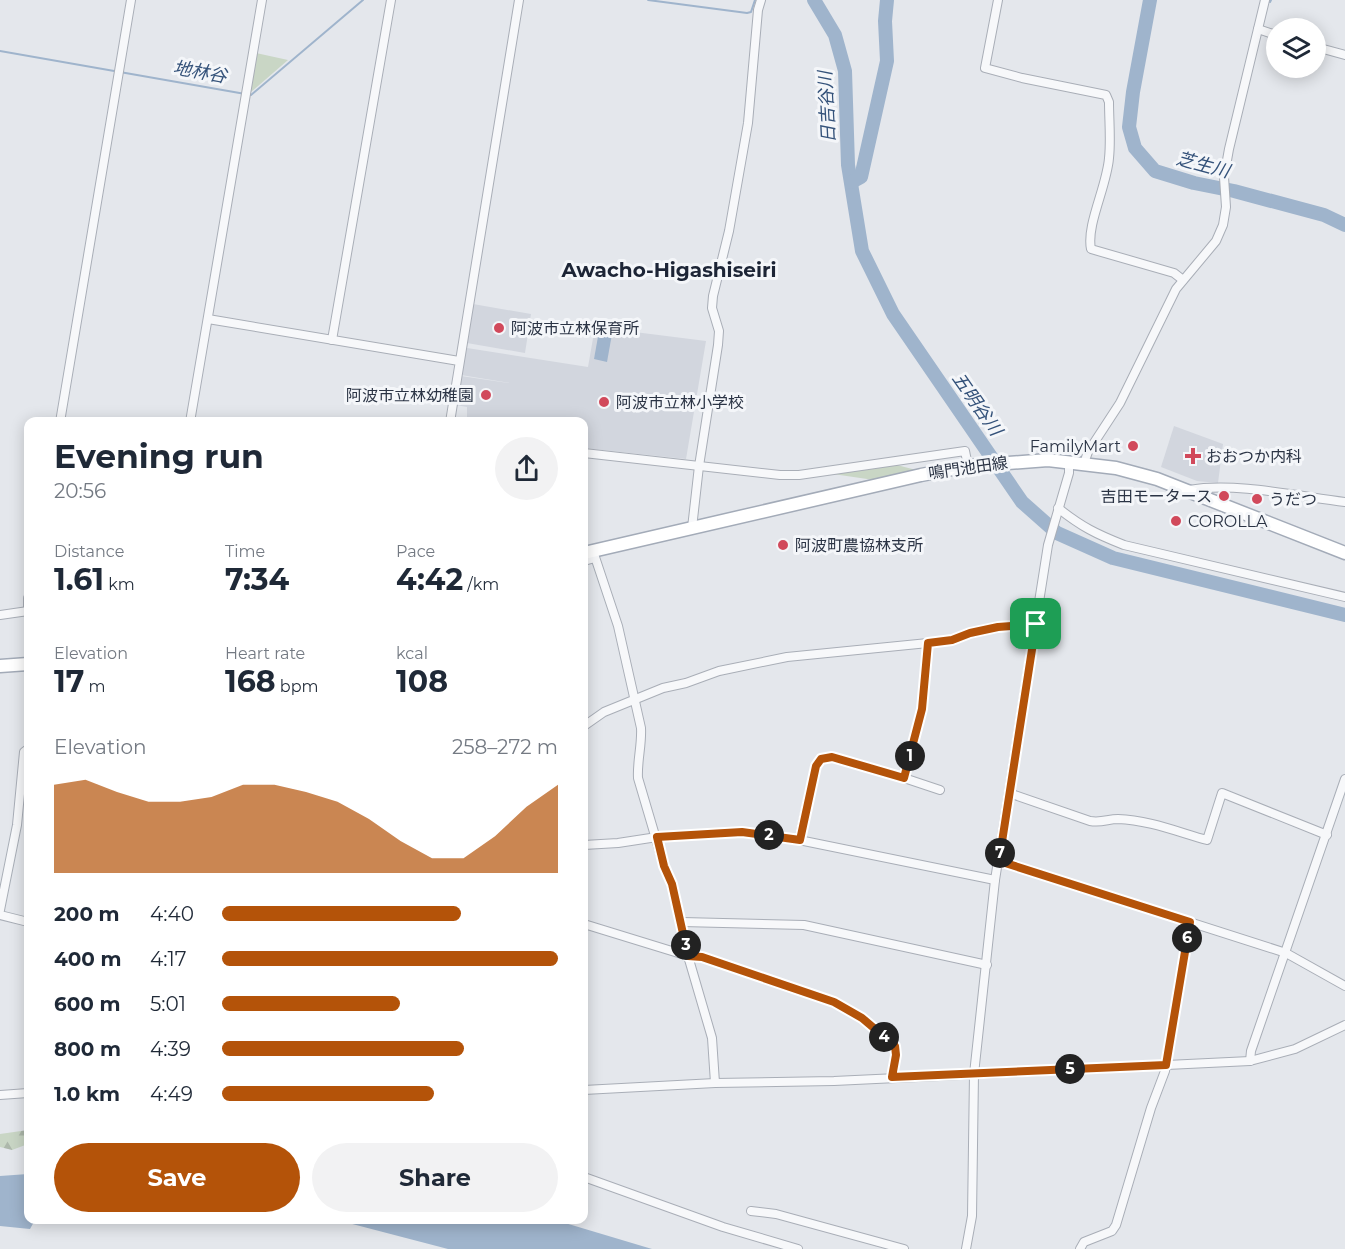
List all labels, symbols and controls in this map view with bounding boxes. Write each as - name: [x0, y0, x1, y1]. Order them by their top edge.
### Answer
- map controls: [1266, 18, 1326, 78]
- button: layers: [1266, 18, 1326, 78]
- water label: 地林谷: [172, 56, 230, 88]
- water label: 日吉谷川: [814, 68, 840, 144]
- water label: 芝生川: [1174, 147, 1234, 183]
- district label: Awacho-Higashiseiri: [561, 258, 776, 282]
- place label: 阿波市立林保育所: [511, 319, 639, 338]
- marker: 阿波市立林保育所: [492, 321, 506, 335]
- water label: 五明谷川: [947, 368, 1008, 441]
- place label: 阿波市立林幼稚園: [346, 386, 474, 405]
- marker: 阿波市立林幼稚園: [479, 388, 493, 402]
- place label: 阿波市立林小学校: [616, 393, 744, 412]
- marker: 阿波市立林小学校: [597, 395, 611, 409]
- text: Evening run: [54, 436, 264, 476]
- button: share: [495, 437, 558, 500]
- place label: FamilyMart: [1030, 437, 1121, 456]
- marker: FamilyMart: [1126, 439, 1140, 453]
- marker: おおつか内科: [1184, 447, 1202, 465]
- place label: おおつか内科: [1206, 447, 1302, 466]
- street label: 鳴門池田線: [927, 453, 1009, 483]
- text: 20:56: [54, 479, 106, 503]
- place label: 吉田モータース: [1101, 487, 1212, 506]
- marker: 吉田モータース: [1217, 489, 1231, 503]
- place label: うだつ: [1269, 490, 1317, 509]
- marker: うだつ: [1250, 492, 1264, 506]
- place label: COROLLA: [1188, 512, 1268, 531]
- marker: COROLLA: [1169, 514, 1183, 528]
- place label: 阿波町農協林支所: [795, 536, 923, 555]
- marker: 阿波町農協林支所: [776, 538, 790, 552]
- text: Distance: [54, 542, 124, 561]
- text: Time: [225, 542, 265, 561]
- text: Pace: [396, 542, 435, 561]
- text: 1.61: [54, 561, 104, 598]
- text: 7:34: [225, 561, 289, 598]
- text: 4:42: [396, 561, 463, 598]
- text: km: [104, 575, 135, 594]
- text: /km: [463, 575, 499, 594]
- pin: [1010, 598, 1061, 649]
- icon: arrive: [1019, 607, 1052, 640]
- text: Elevation: [54, 644, 128, 663]
- text: Heart rate: [225, 644, 305, 663]
- text: kcal: [396, 644, 428, 663]
- text: 17: [54, 663, 84, 700]
- text: 168: [225, 663, 276, 700]
- text: 108: [396, 663, 448, 700]
- text: m: [84, 677, 106, 696]
- text: bpm: [276, 677, 319, 696]
- text: Elevation: [54, 735, 146, 759]
- text: 258–272 m: [452, 735, 558, 759]
- pin: 1: [895, 741, 925, 771]
- text: 1: [907, 746, 913, 765]
- pin: 2: [754, 820, 784, 850]
- text: 2: [764, 825, 774, 844]
- pin: 7: [985, 838, 1015, 868]
- text: 7: [995, 843, 1005, 862]
- text: 200 m: [54, 902, 120, 926]
- text: 4:40: [150, 902, 194, 926]
- pin: 6: [1172, 923, 1202, 953]
- text: 6: [1182, 928, 1192, 947]
- pin: 3: [671, 930, 701, 960]
- text: 3: [681, 935, 691, 954]
- text: 400 m: [54, 947, 122, 971]
- text: 4:17: [150, 947, 187, 971]
- text: 600 m: [54, 992, 121, 1016]
- text: 5:01: [150, 992, 186, 1016]
- pin: 4: [869, 1022, 899, 1052]
- text: 4: [878, 1027, 890, 1046]
- text: 800 m: [54, 1037, 121, 1061]
- text: 4:39: [150, 1037, 191, 1061]
- pin: 5: [1055, 1054, 1085, 1084]
- text: 5: [1065, 1059, 1075, 1078]
- text: 1.0 km: [54, 1082, 120, 1106]
- text: 4:49: [150, 1082, 193, 1106]
- button: Save: [54, 1143, 300, 1212]
- button: Share: [312, 1143, 558, 1212]

